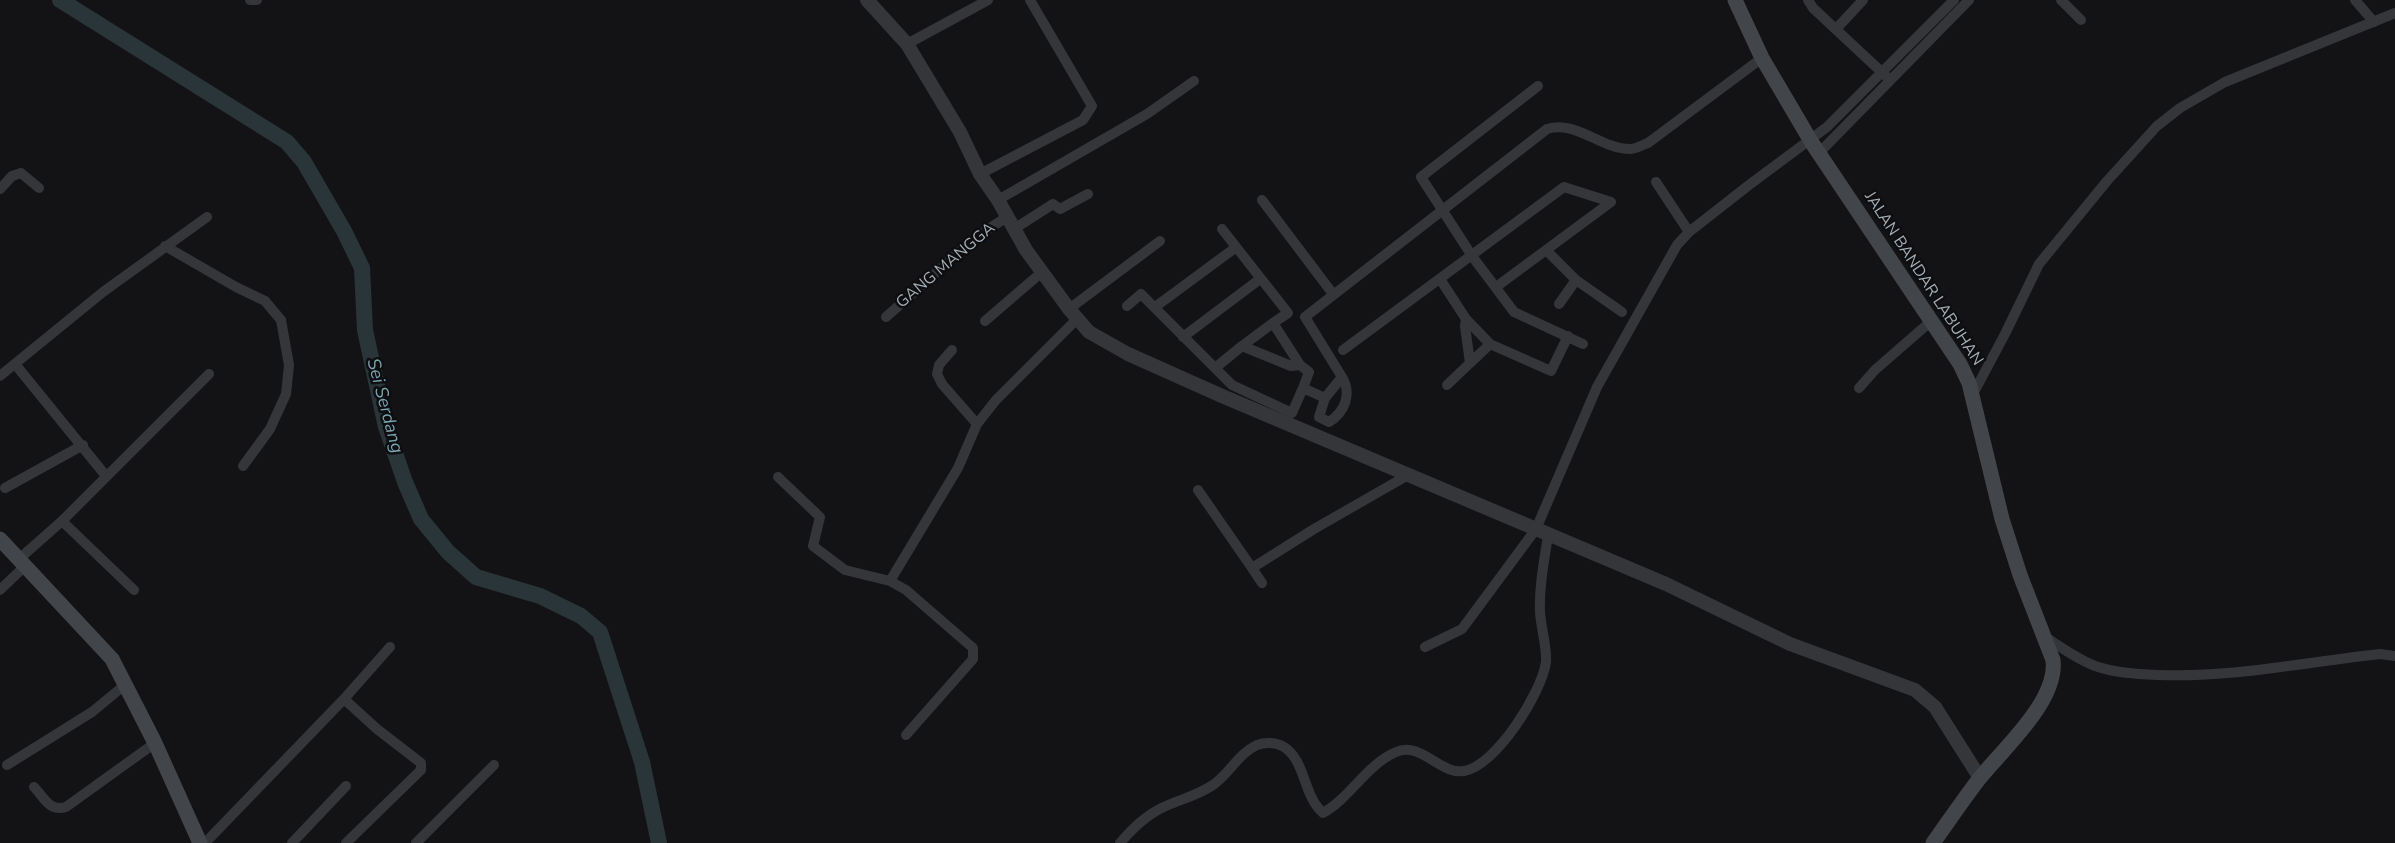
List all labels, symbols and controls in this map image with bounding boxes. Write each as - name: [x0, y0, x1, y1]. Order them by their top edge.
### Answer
- street label: JALAN BANDAR LABUHAN: [1860, 188, 1986, 370]
- street label: GANG MANGGA: [893, 219, 999, 313]
- water label: Sei Serdang: [361, 356, 407, 456]

